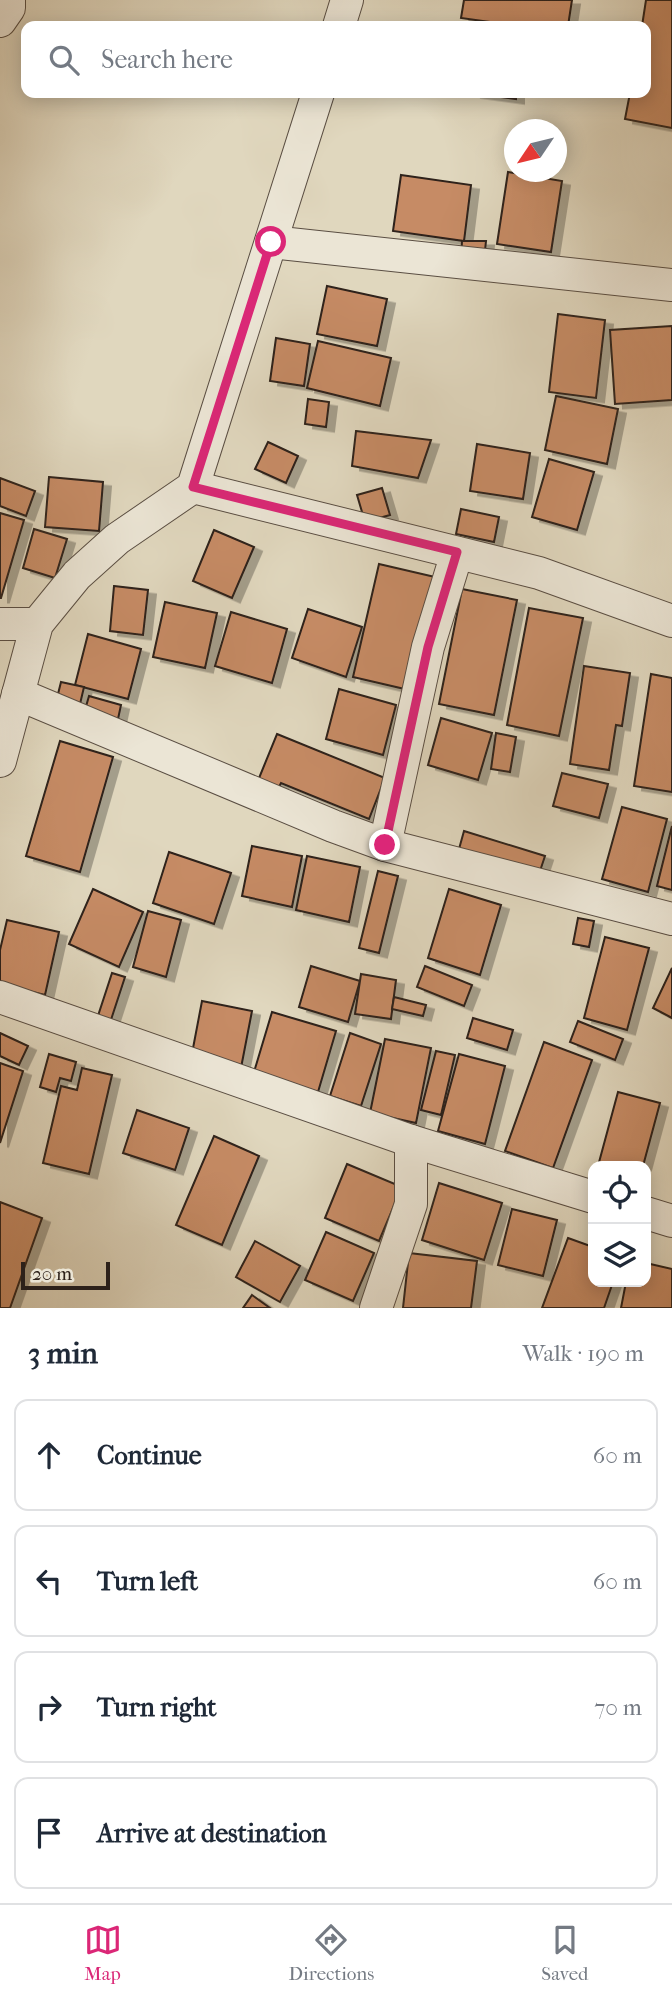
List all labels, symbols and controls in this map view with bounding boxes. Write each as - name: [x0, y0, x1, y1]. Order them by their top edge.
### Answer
- search box: [21, 21, 651, 98]
- icon: search: [45, 41, 83, 79]
- text: Search here: [101, 44, 233, 75]
- north arrow: [504, 119, 567, 182]
- route start: [255, 226, 286, 257]
- route end: [369, 829, 400, 860]
- map controls: [588, 1161, 651, 1287]
- button: locate: [588, 1161, 651, 1224]
- button: layers: [588, 1224, 651, 1287]
- scale bar: [21, 1259, 110, 1291]
- text: 20 m: [32, 1263, 72, 1285]
- text: 3 min: [28, 1336, 98, 1371]
- text: Walk · 190 m: [523, 1340, 644, 1367]
- icon: ahead: [30, 1436, 68, 1474]
- text: Continue: [97, 1440, 202, 1471]
- text: 60 m: [593, 1442, 642, 1469]
- icon: left: [30, 1562, 68, 1600]
- text: Turn left: [97, 1566, 198, 1597]
- text: 60 m: [593, 1568, 642, 1595]
- icon: right: [30, 1688, 68, 1726]
- text: Turn right: [97, 1692, 217, 1723]
- text: 70 m: [594, 1694, 642, 1721]
- icon: arrive: [30, 1814, 68, 1852]
- text: Arrive at destination: [97, 1818, 327, 1849]
- tab: Map: [84, 1921, 122, 1985]
- tab: Directions: [289, 1921, 374, 1985]
- tab: Saved: [541, 1921, 588, 1985]

